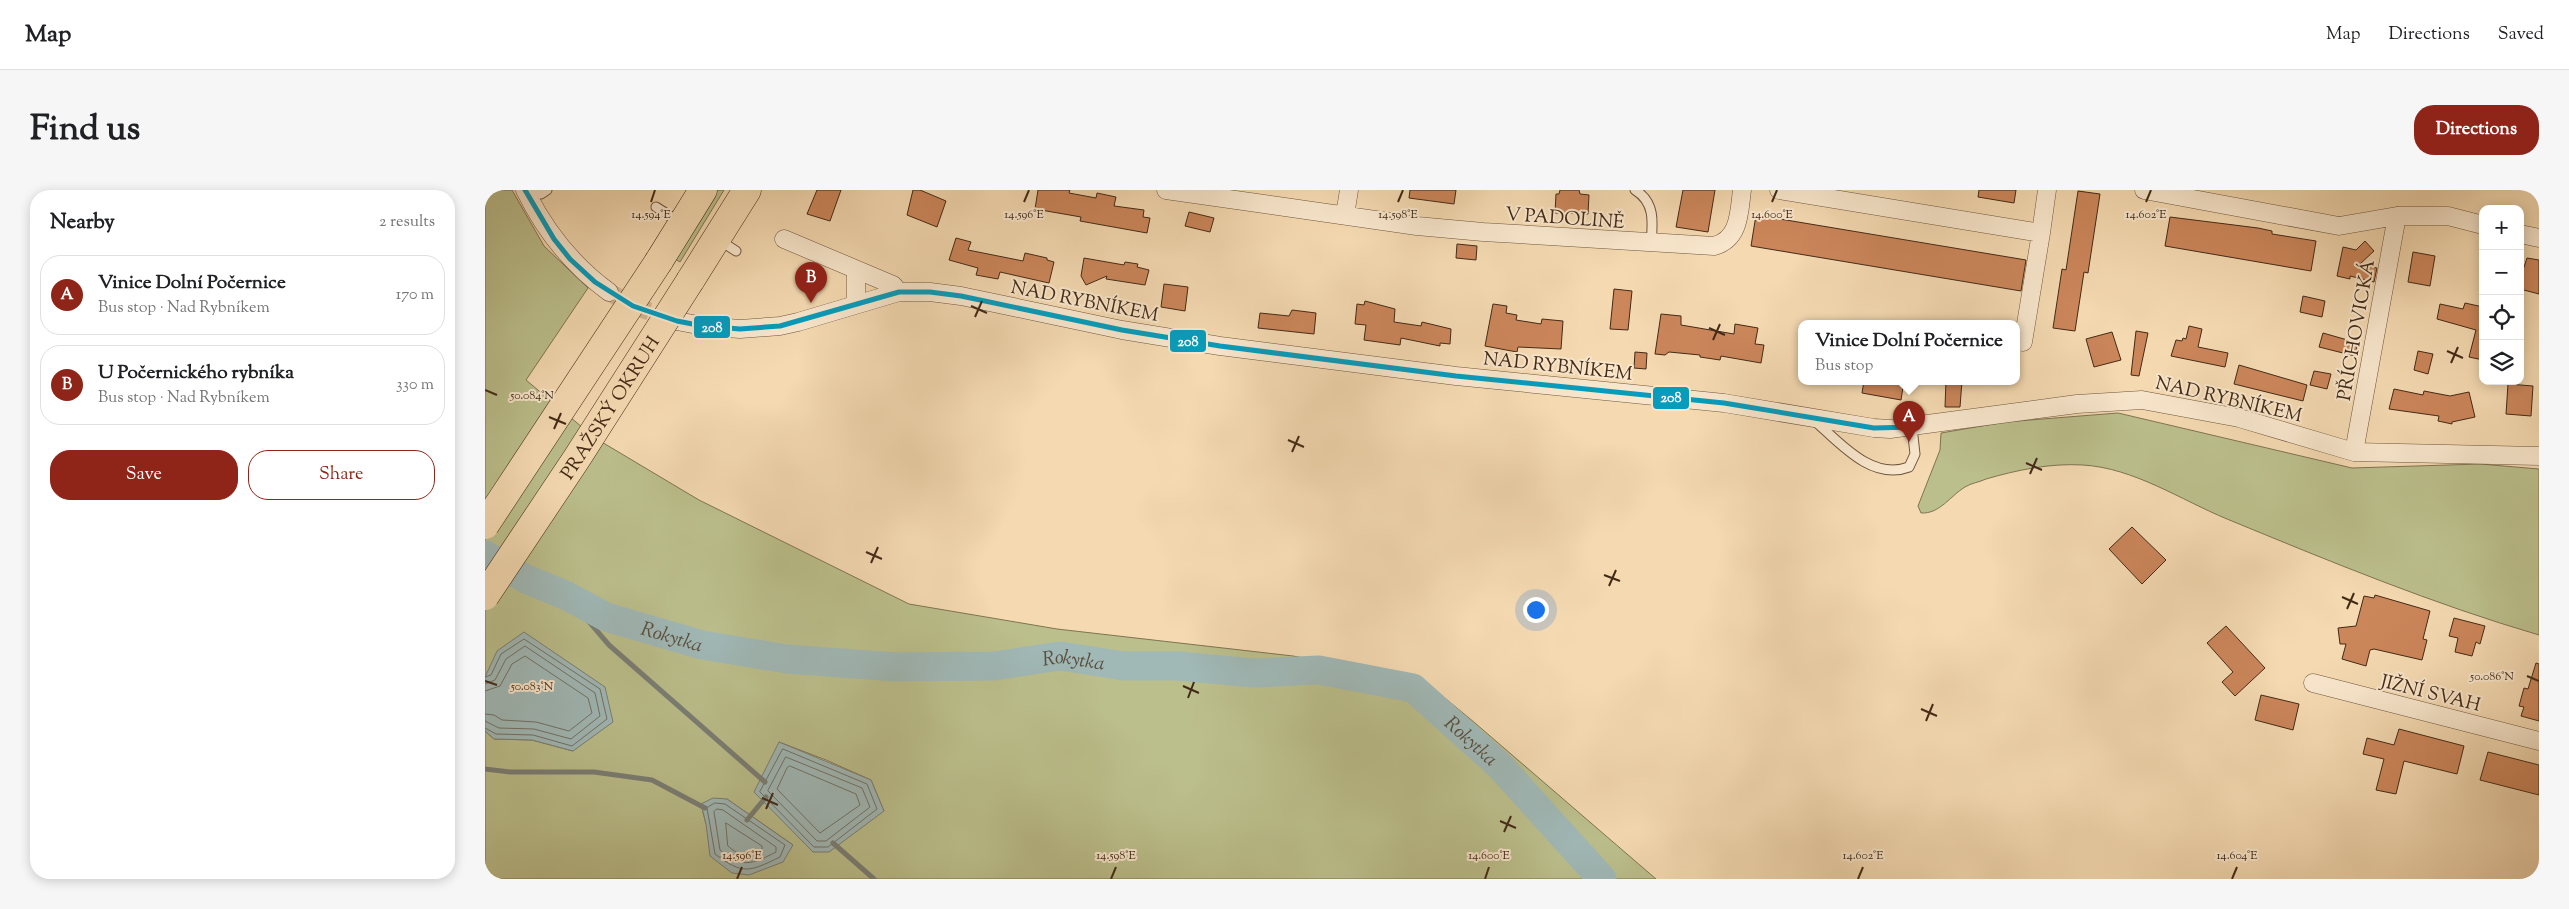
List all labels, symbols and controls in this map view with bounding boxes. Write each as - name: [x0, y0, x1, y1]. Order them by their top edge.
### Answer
- text: Map: [25, 18, 71, 52]
- text: Map: [2326, 22, 2361, 48]
- text: Directions: [2389, 22, 2470, 48]
- text: Saved: [2498, 22, 2544, 48]
- text: Find us: [30, 105, 140, 156]
- button: Directions: [2414, 105, 2539, 155]
- street label: V PADOLINĚ: [1504, 202, 1626, 237]
- map controls: [2479, 205, 2524, 385]
- button: +: [2479, 205, 2524, 250]
- text: 14.594°E: [631, 206, 671, 224]
- text: 14.596°E: [1004, 206, 1044, 224]
- text: 14.598°E: [1378, 206, 1418, 224]
- text: 14.600°E: [1751, 206, 1794, 224]
- text: 14.602°E: [2126, 206, 2167, 224]
- text: Nearby: [50, 208, 115, 238]
- text: 2 results: [379, 211, 435, 234]
- button: −: [2479, 250, 2524, 295]
- street label: PŘÍCHOVICKÁ: [2332, 257, 2383, 403]
- pin: B: [795, 262, 827, 303]
- text: Vinice Dolní Počernice: [98, 270, 286, 297]
- street label: NAD RYBNÍKEM: [1008, 275, 1161, 330]
- text: A: [61, 284, 74, 307]
- text: 170 m: [396, 284, 434, 307]
- button: locate: [2479, 295, 2524, 340]
- text: Bus stop · Nad Rybníkem: [98, 297, 270, 320]
- line badge: 208: [693, 315, 731, 339]
- text: 208: [702, 319, 722, 339]
- popup: [1798, 320, 2020, 385]
- text: Vinice Dolní Počernice: [1815, 328, 2003, 355]
- line badge: 208: [1169, 329, 1207, 353]
- street label: PRAŽSKÝ OKRUH: [555, 331, 667, 486]
- text: 208: [1178, 333, 1198, 353]
- button: layers: [2479, 340, 2524, 385]
- street label: NAD RYBNÍKEM: [1482, 346, 1634, 389]
- text: Bus stop: [1815, 355, 1873, 378]
- text: U Počernického rybníka: [98, 360, 294, 387]
- street label: NAD RYBNÍKEM: [2152, 370, 2305, 431]
- text: B: [62, 374, 72, 397]
- text: 330 m: [396, 374, 434, 397]
- line badge: 208: [1652, 386, 1690, 410]
- text: Bus stop · Nad Rybníkem: [98, 387, 270, 410]
- text: 50.084°N: [509, 387, 554, 405]
- text: 208: [1661, 389, 1681, 409]
- pin: A: [1893, 401, 1925, 442]
- button: Save: [50, 450, 238, 500]
- button: Share: [248, 450, 435, 500]
- your location: [1523, 597, 1549, 623]
- water label: Rokytka: [637, 616, 706, 661]
- water label: Rokytka: [1040, 644, 1107, 680]
- text: 50.086°N: [2469, 668, 2514, 686]
- street label: JIŽNÍ SVAH: [2377, 669, 2483, 720]
- text: 50.083°N: [510, 678, 554, 696]
- water label: Rokytka: [1437, 710, 1503, 774]
- text: 14.596°E: [722, 847, 762, 865]
- text: 14.598°E: [1096, 847, 1136, 865]
- text: 14.600°E: [1468, 847, 1511, 865]
- text: 14.602°E: [1843, 847, 1884, 865]
- text: 14.604°E: [2217, 847, 2258, 865]

